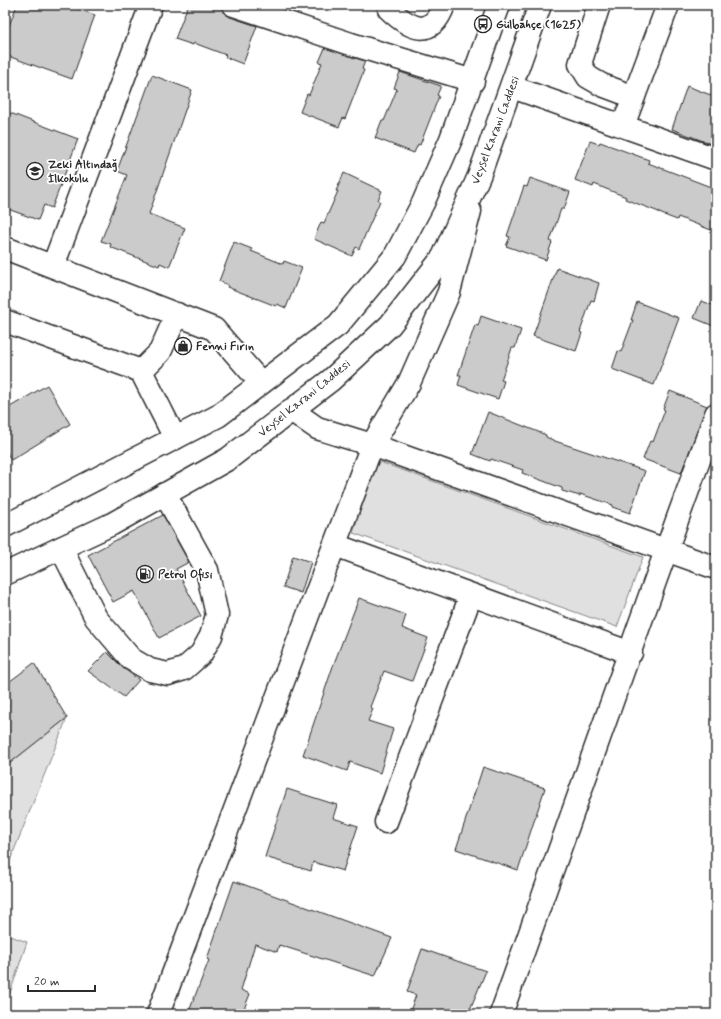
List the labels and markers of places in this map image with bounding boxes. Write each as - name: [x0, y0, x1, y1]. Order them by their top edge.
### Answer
- bus stop icon: Gülbahçe (1625): [473, 14, 493, 34]
- place label: Gülbahçe (1625): [496, 17, 582, 33]
- place label: Zeki Altındağ İlkokulu: [48, 157, 117, 187]
- school or university icon: Zeki Altındağ İlkokulu: [25, 161, 45, 181]
- shop icon: Fenni Fırın: [173, 336, 193, 356]
- place label: Fenni Fırın: [196, 339, 254, 355]
- fuel station icon: Petrol Ofisi: [135, 564, 155, 584]
- place label: Petrol Ofisi: [158, 567, 213, 583]

